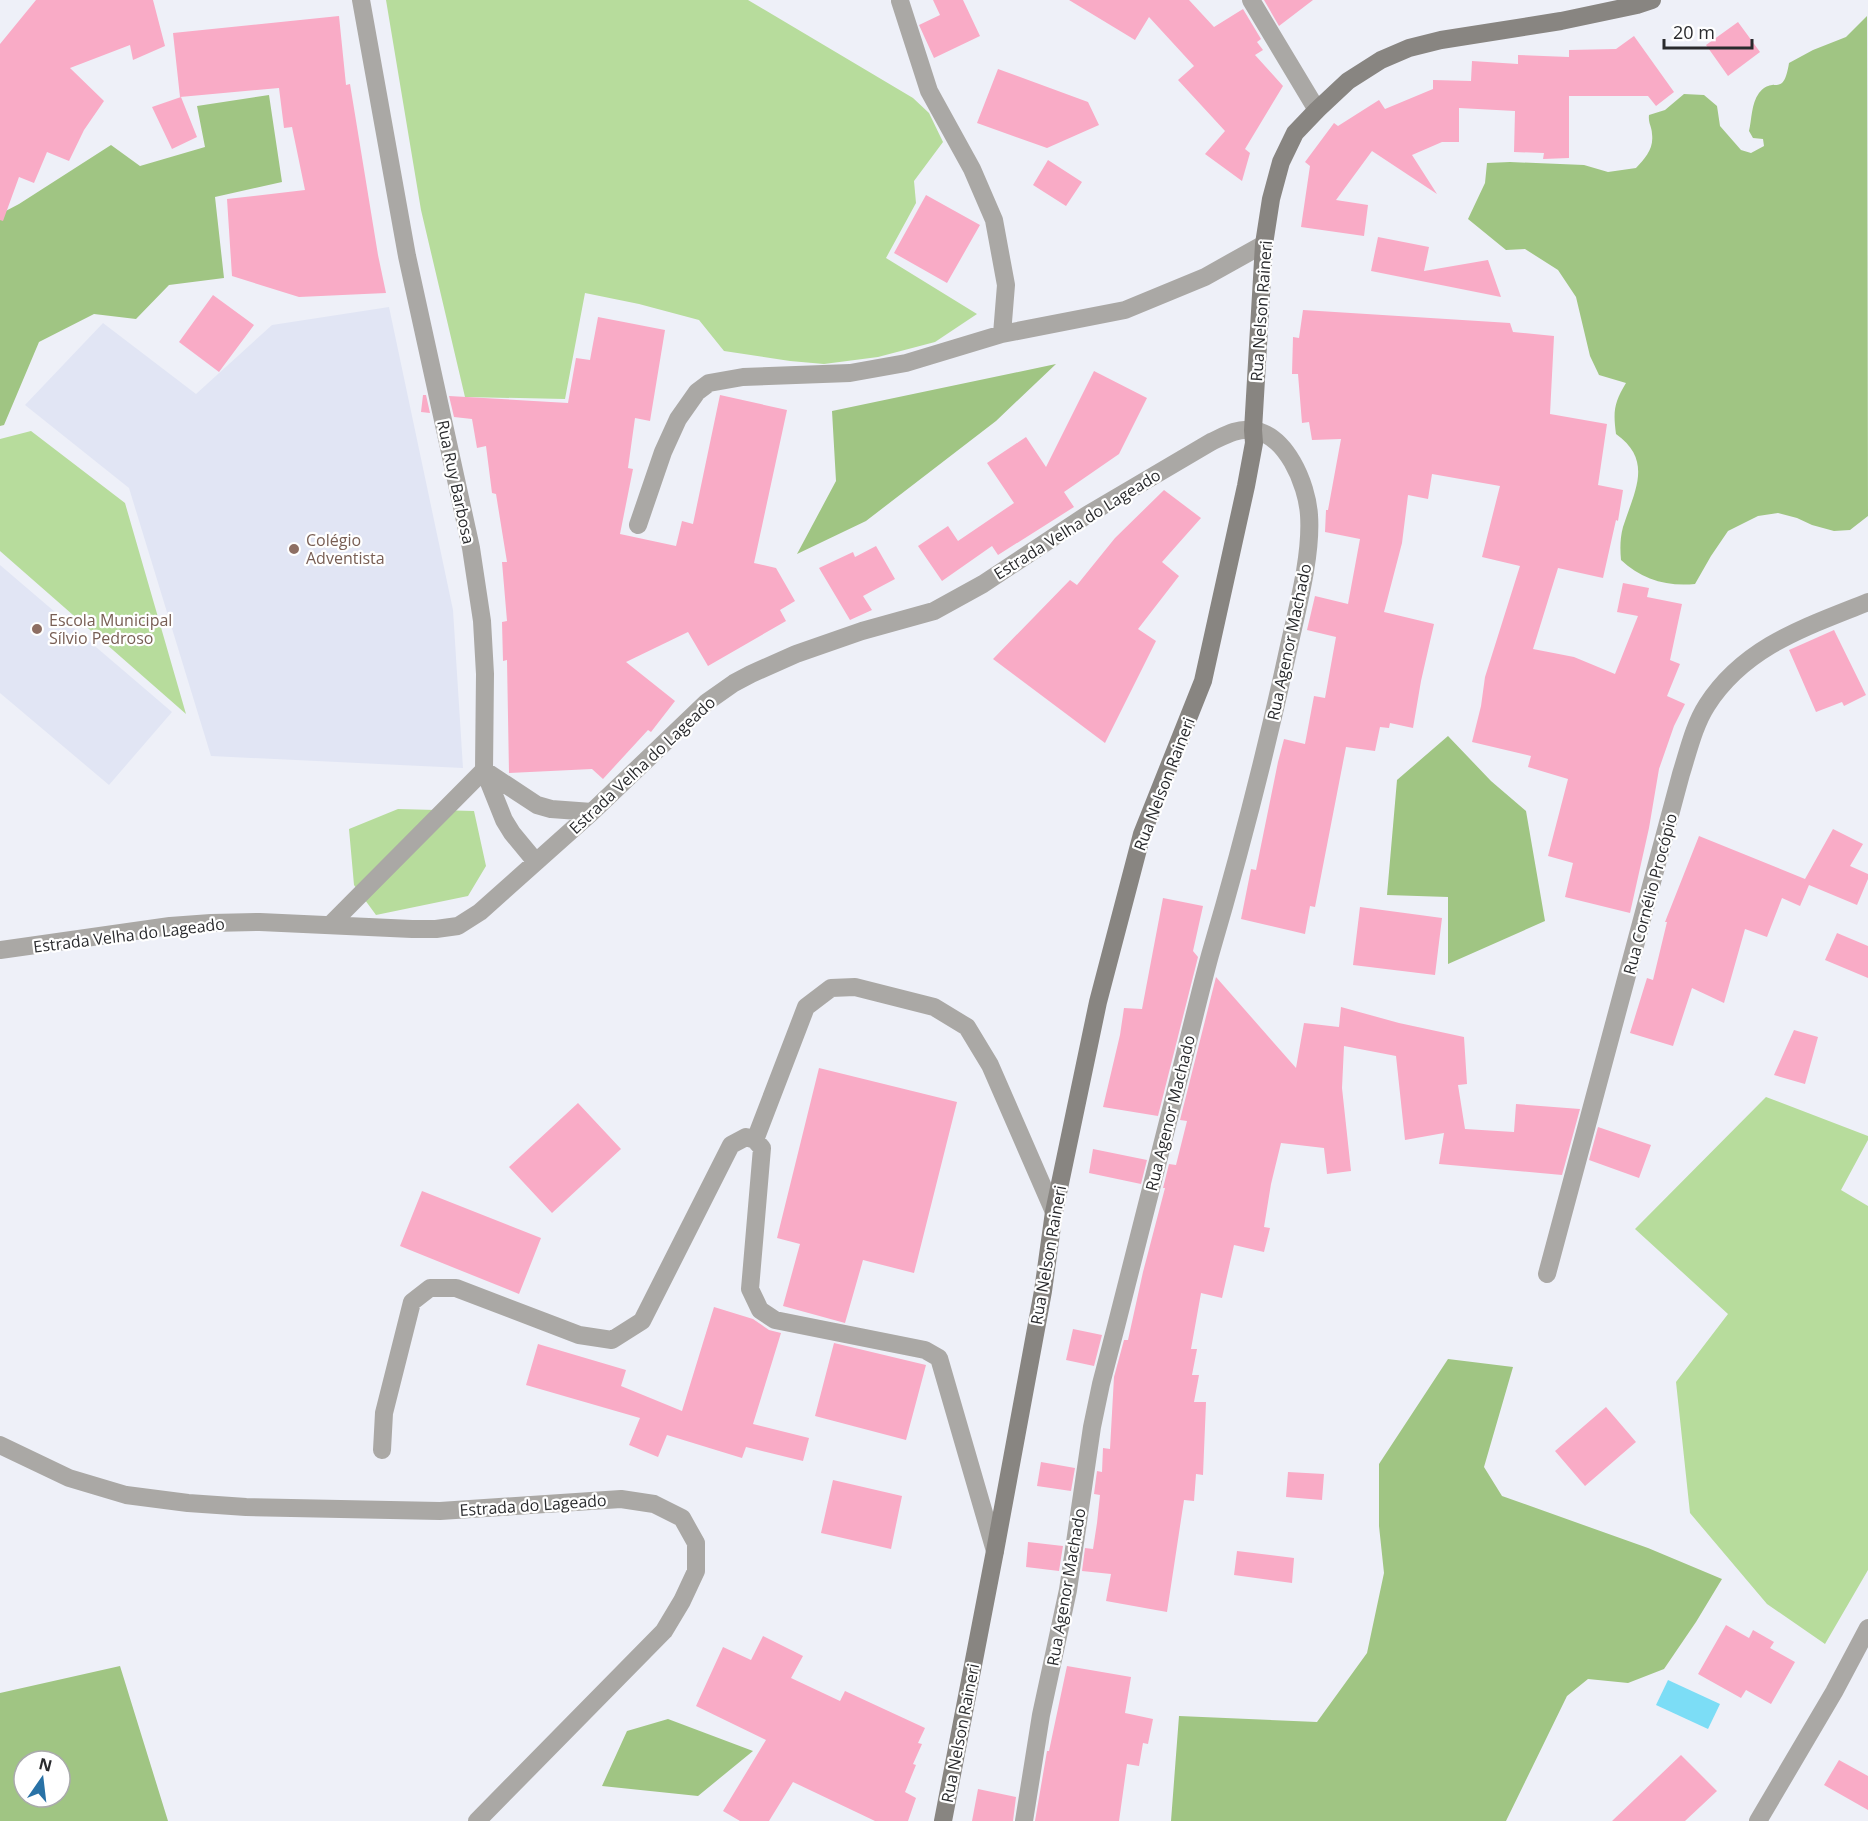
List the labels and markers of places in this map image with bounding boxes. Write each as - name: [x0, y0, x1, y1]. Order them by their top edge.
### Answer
- place label: Colégio Adventista: [306, 529, 385, 569]
- marker: Colégio Adventista: [287, 542, 301, 556]
- place label: Escola Municipal Sílvio Pedroso: [49, 609, 172, 649]
- marker: Escola Municipal Sílvio Pedroso: [30, 622, 44, 636]

